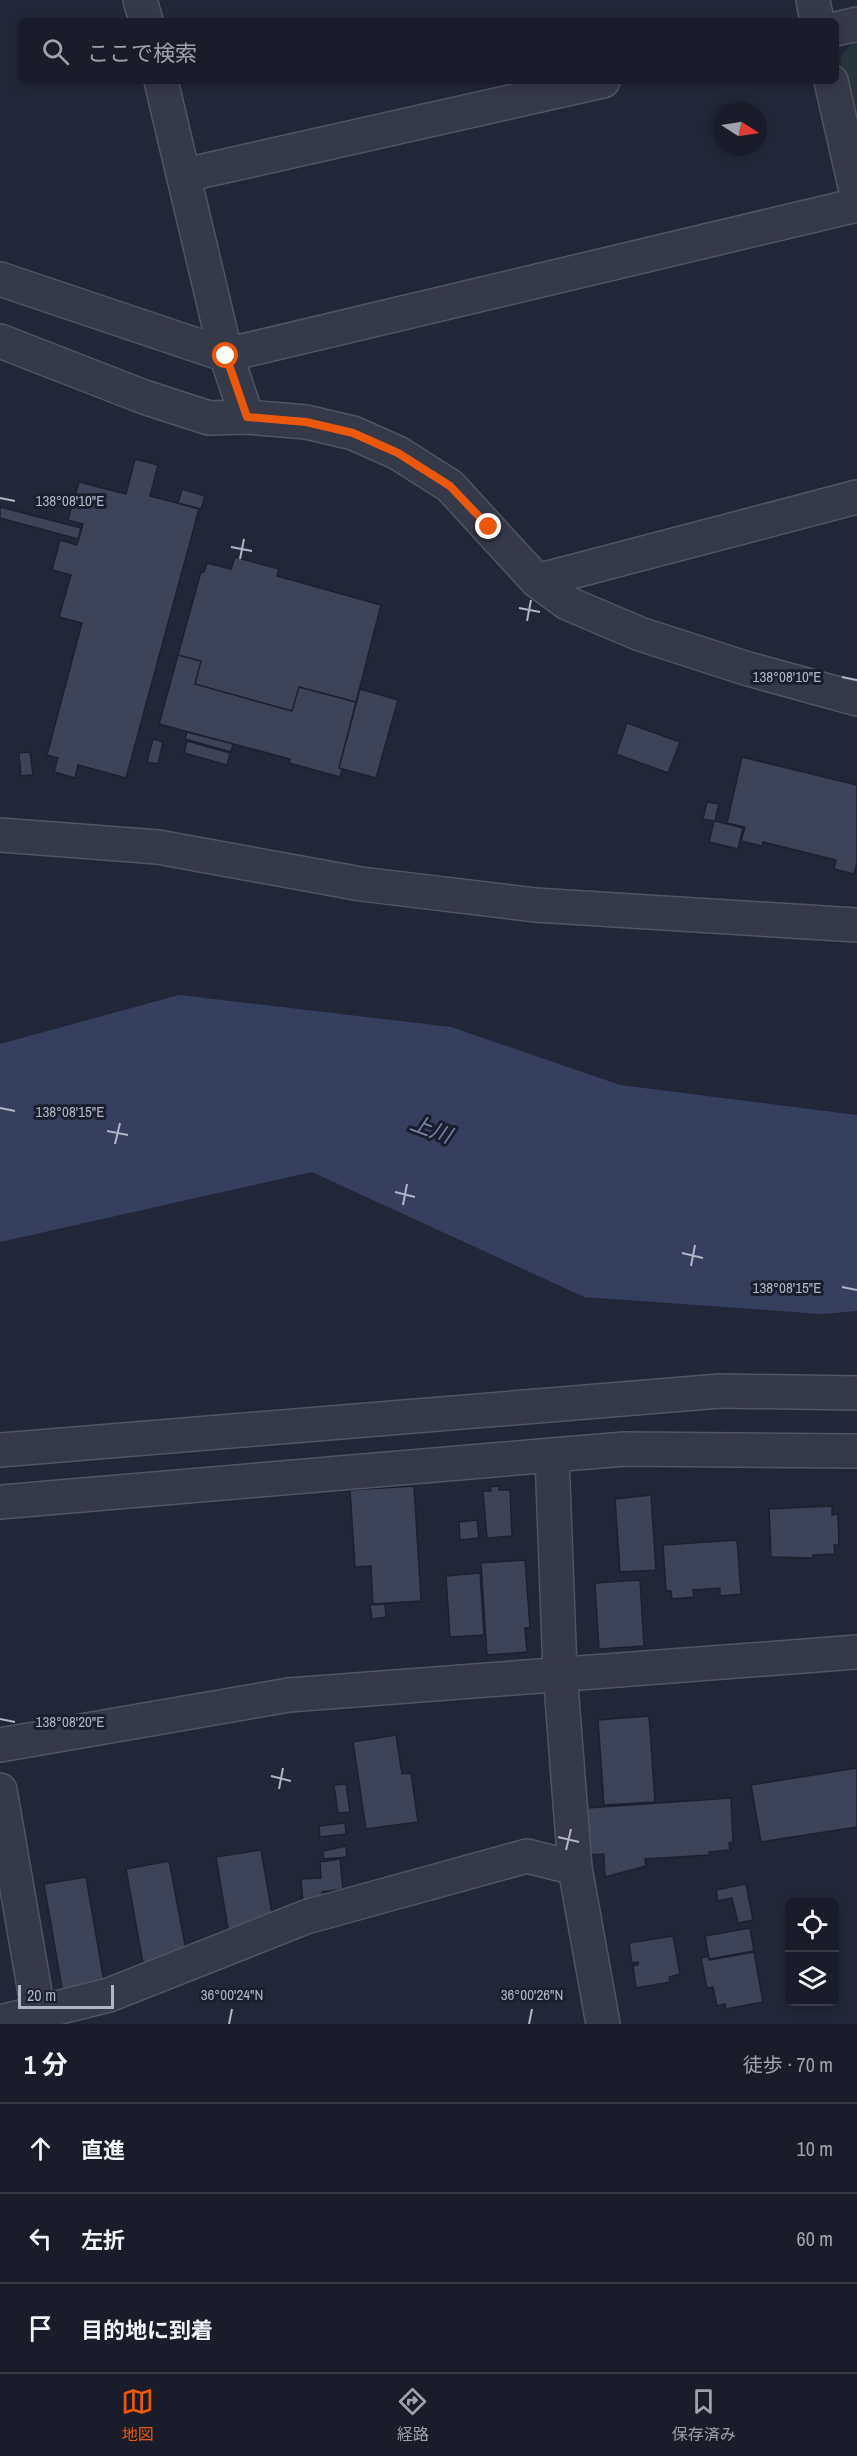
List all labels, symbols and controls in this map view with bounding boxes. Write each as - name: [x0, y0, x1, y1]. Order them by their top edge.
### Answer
- search box: [18, 18, 839, 84]
- icon: search: [39, 35, 72, 68]
- text: ここで検索: [87, 38, 197, 68]
- north arrow: [713, 102, 767, 156]
- route start: [212, 342, 238, 368]
- text: 138°08'10"E: [36, 490, 104, 511]
- route end: [475, 513, 501, 539]
- text: 138°08'10"E: [753, 666, 821, 687]
- text: 138°08'15"E: [36, 1101, 104, 1122]
- water label: 上川: [406, 1108, 458, 1150]
- text: 138°08'15"E: [753, 1277, 821, 1298]
- text: 138°08'20"E: [36, 1711, 104, 1732]
- map controls: [785, 1898, 839, 2006]
- button: locate: [785, 1898, 839, 1952]
- button: layers: [785, 1952, 839, 2006]
- scale bar: [18, 1982, 114, 2010]
- text: 20 m: [27, 1984, 56, 2006]
- text: 36°00'24"N: [201, 1984, 263, 2005]
- text: 36°00'26"N: [501, 1984, 563, 2005]
- text: 1 分: [24, 2047, 68, 2082]
- text: 徒歩 · 70 m: [743, 2051, 833, 2078]
- icon: ahead: [24, 2132, 57, 2165]
- text: 直進: [81, 2135, 125, 2165]
- text: 10 m: [797, 2135, 833, 2162]
- icon: left: [24, 2222, 57, 2255]
- text: 左折: [81, 2225, 125, 2255]
- text: 60 m: [797, 2225, 833, 2252]
- icon: arrive: [24, 2312, 57, 2345]
- text: 目的地に到着: [81, 2315, 213, 2345]
- tab: 地図: [121, 2385, 154, 2445]
- tab: 経路: [396, 2385, 429, 2445]
- tab: 保存済み: [672, 2385, 736, 2445]

